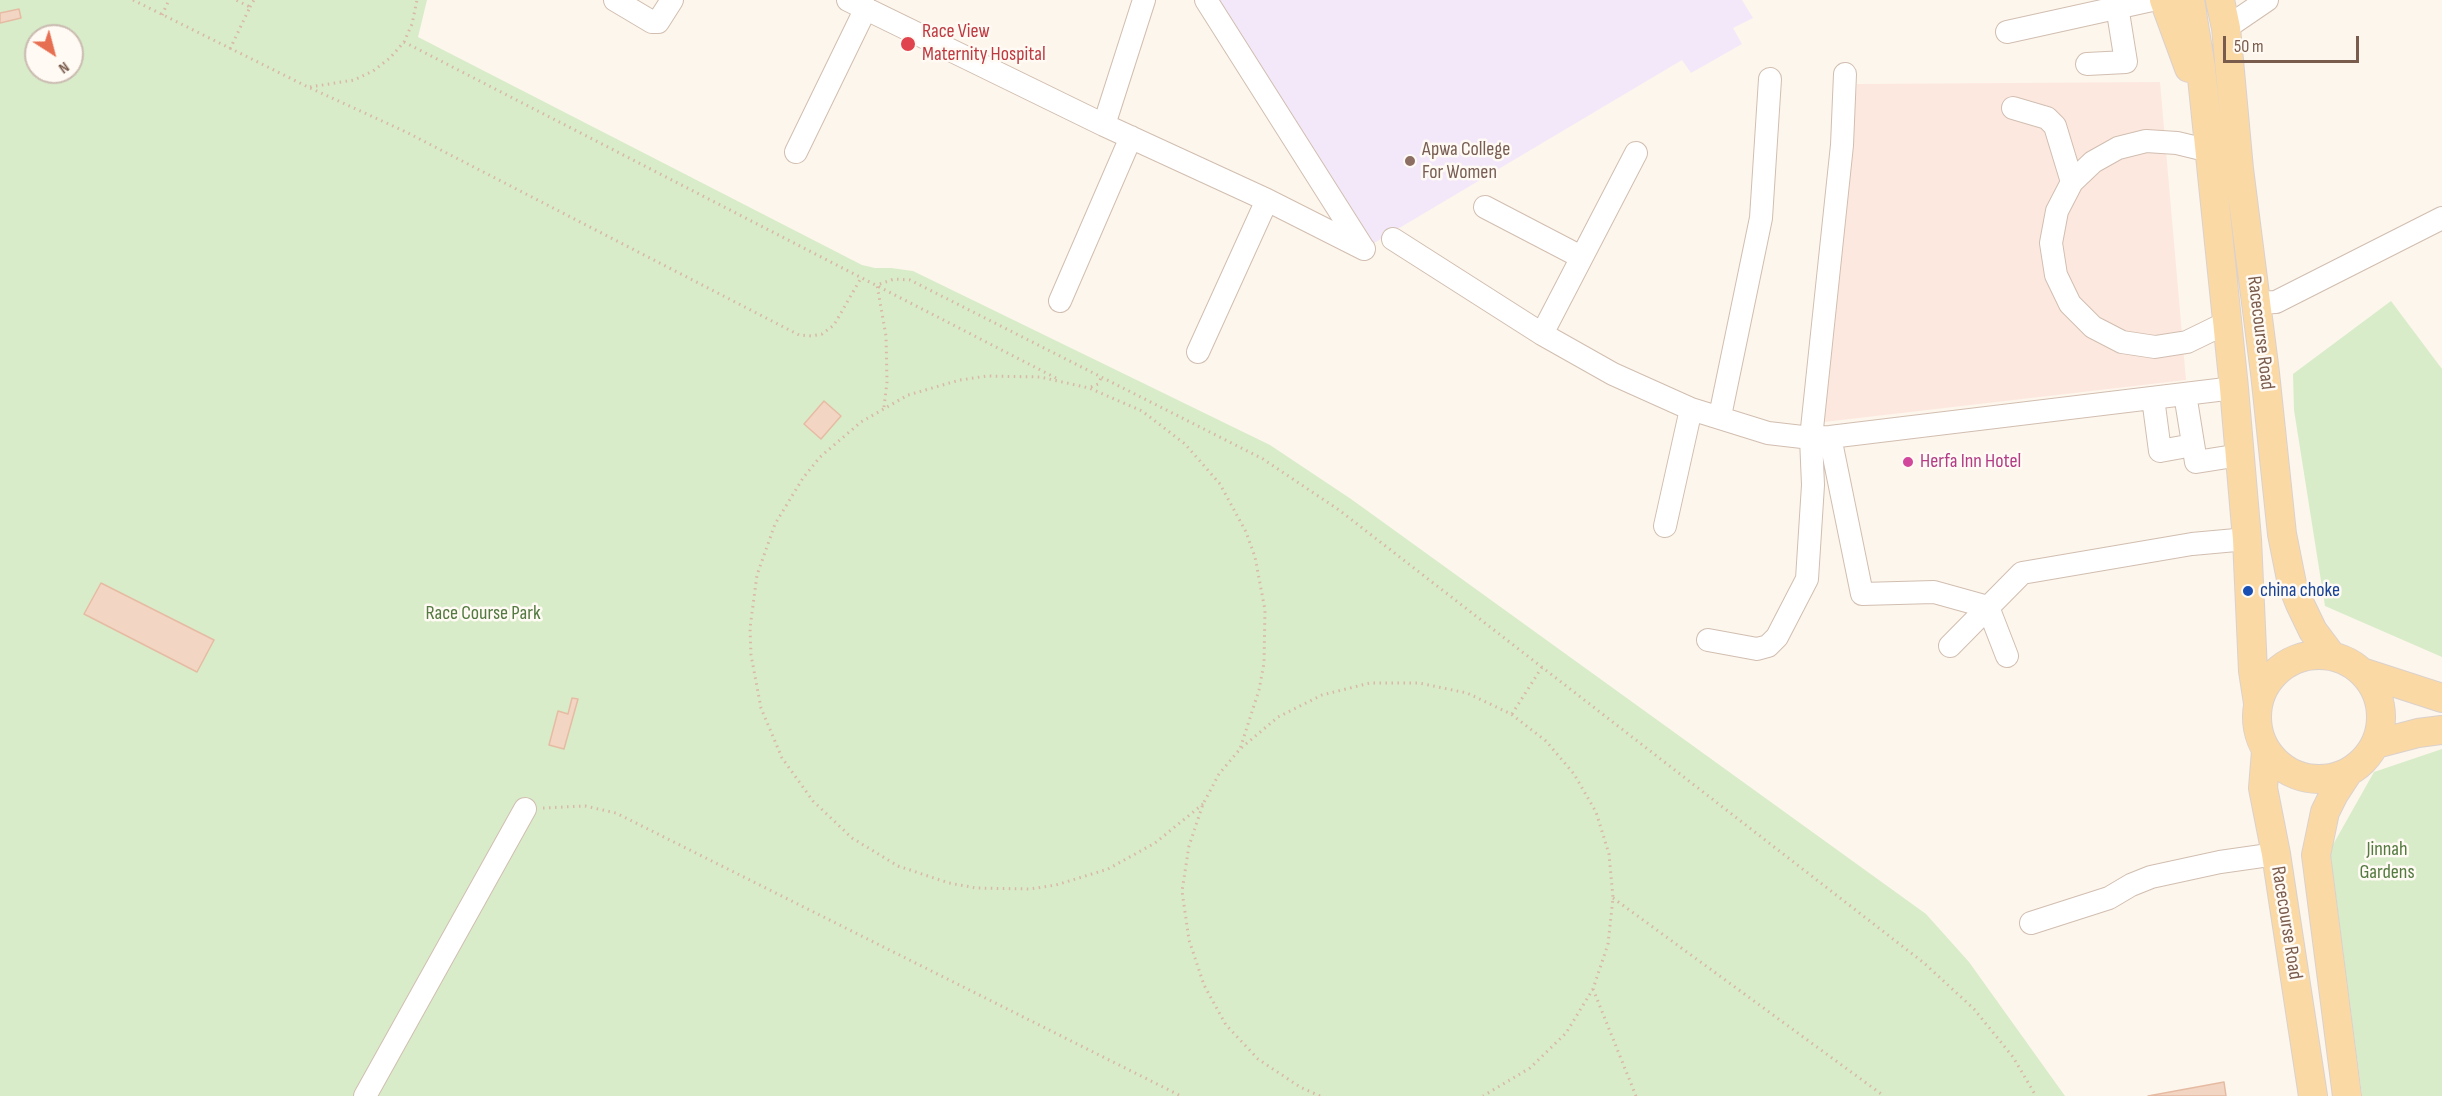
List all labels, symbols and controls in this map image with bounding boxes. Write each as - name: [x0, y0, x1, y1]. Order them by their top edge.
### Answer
- place label: Race View Maternity Hospital: [922, 20, 1046, 67]
- north arrow: [24, 24, 84, 84]
- scale bar: [2226, 24, 2362, 62]
- marker: Race View Maternity Hospital: [899, 35, 917, 53]
- text: 50 m: [2234, 36, 2264, 57]
- text: N: [55, 57, 73, 78]
- place label: Apwa College For Women: [1422, 138, 1510, 185]
- marker: Apwa College For Women: [1403, 154, 1417, 168]
- street label: Racecourse Road: [2241, 275, 2279, 391]
- place label: Herfa Inn Hotel: [1920, 450, 2021, 474]
- marker: Herfa Inn Hotel: [1901, 455, 1915, 469]
- place label: china choke: [2260, 579, 2340, 603]
- marker: china choke: [2241, 584, 2255, 598]
- park label: Race Course Park: [425, 602, 541, 626]
- park label: Jinnah Gardens: [2359, 838, 2415, 885]
- street label: Racecourse Road: [2265, 865, 2307, 981]

